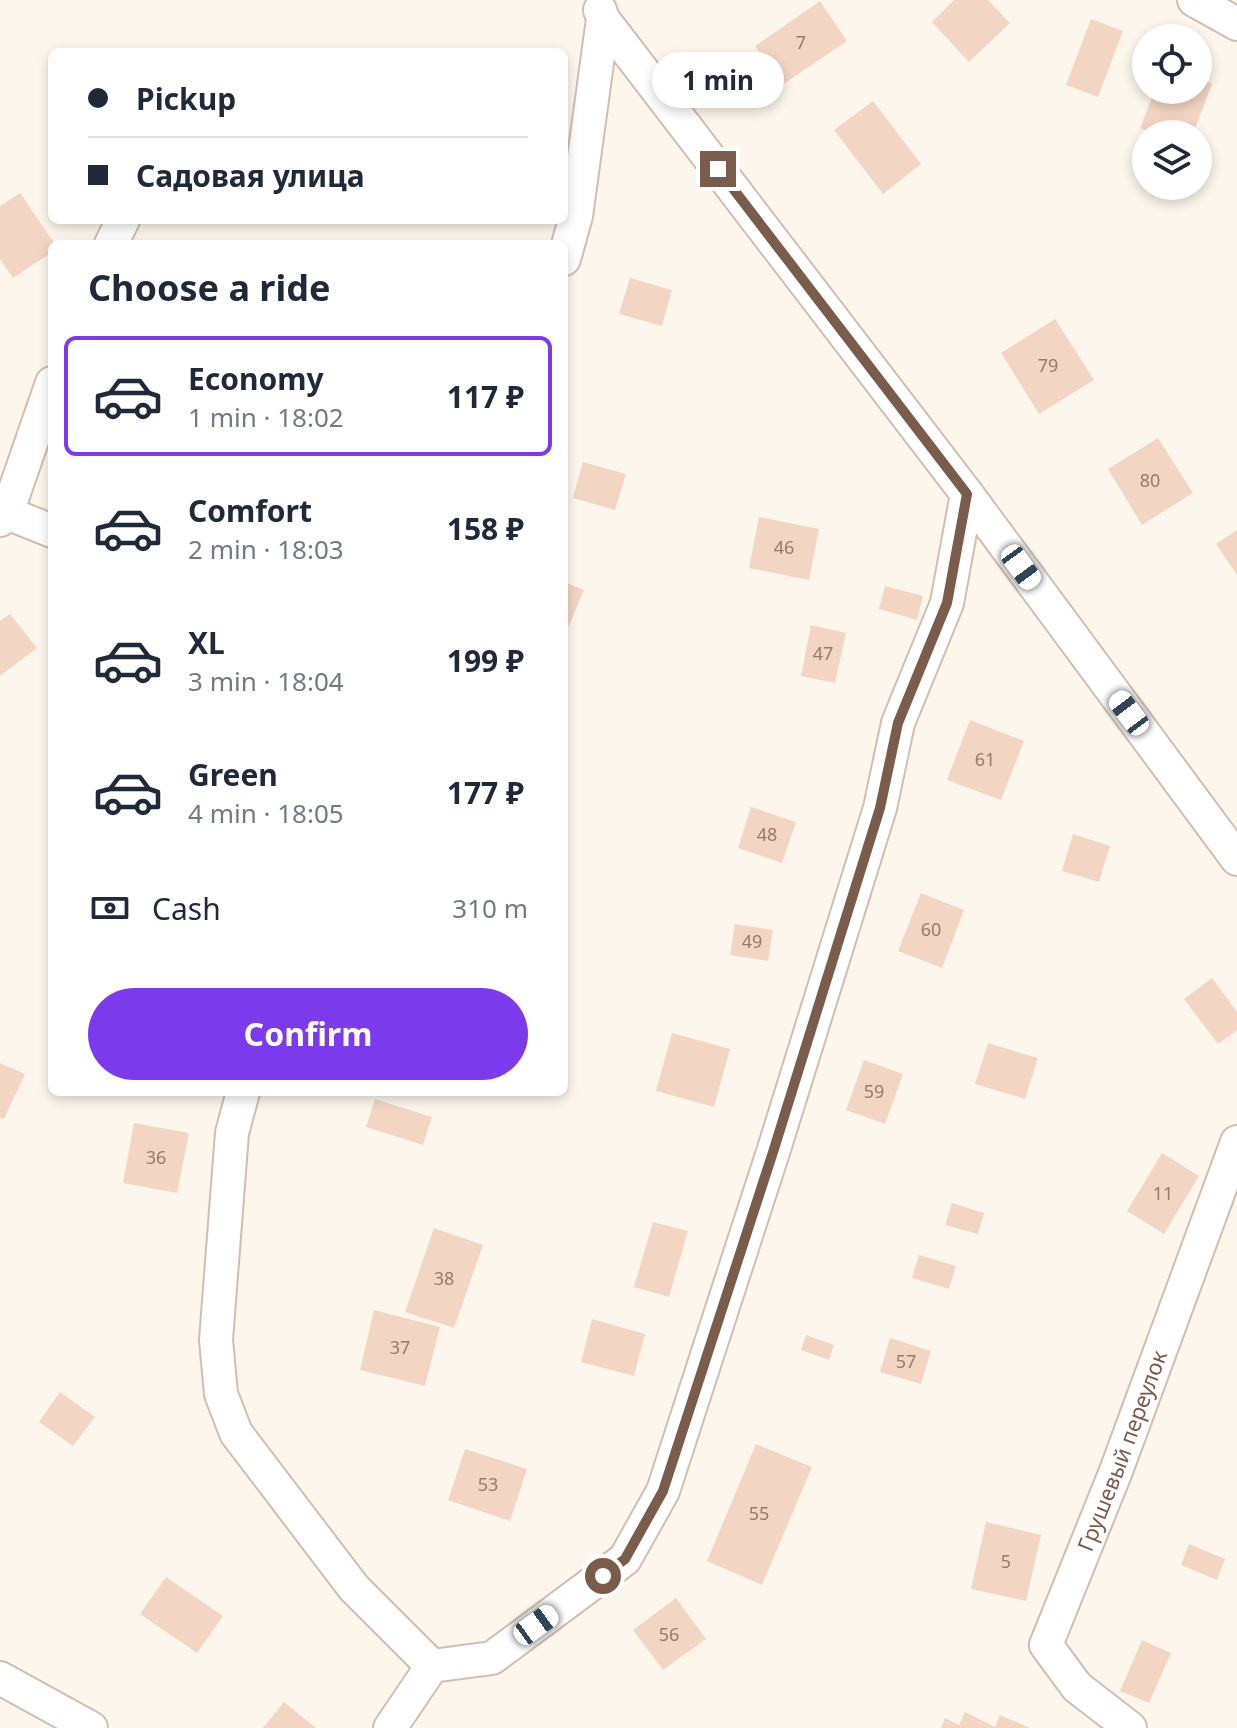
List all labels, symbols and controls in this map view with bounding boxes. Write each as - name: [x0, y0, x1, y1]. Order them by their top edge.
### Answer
- map controls: [1132, 24, 1212, 200]
- button: locate: [1132, 24, 1212, 104]
- house number: 7: [796, 30, 806, 54]
- callout: 1 min: [652, 53, 784, 109]
- text: 1 min: [682, 62, 754, 98]
- text: Pickup: [136, 78, 236, 119]
- button: layers: [1132, 120, 1212, 200]
- route end: [700, 151, 736, 187]
- text: Садовая улица: [136, 155, 365, 196]
- text: Choose a ride: [88, 263, 330, 312]
- house number: 79: [1038, 353, 1058, 377]
- text: Economy: [188, 358, 324, 399]
- icon: car: [92, 360, 164, 432]
- text: 117 ₽: [447, 376, 524, 417]
- text: 1 min · 18:02: [188, 399, 344, 435]
- house number: 80: [1140, 468, 1160, 492]
- text: Comfort: [188, 490, 312, 531]
- icon: car: [92, 492, 164, 564]
- text: 158 ₽: [447, 508, 524, 549]
- text: 2 min · 18:03: [188, 531, 344, 567]
- house number: 46: [774, 535, 794, 559]
- car: [997, 541, 1045, 593]
- text: XL: [188, 622, 225, 663]
- icon: car: [92, 624, 164, 696]
- text: 199 ₽: [447, 640, 524, 681]
- house number: 47: [813, 641, 833, 665]
- text: 3 min · 18:04: [188, 663, 344, 699]
- car: [1105, 687, 1153, 739]
- house number: 61: [975, 747, 995, 771]
- text: Green: [188, 754, 278, 795]
- icon: car: [92, 756, 164, 828]
- text: 177 ₽: [447, 772, 524, 813]
- text: 4 min · 18:05: [188, 795, 344, 831]
- house number: 48: [757, 822, 777, 846]
- icon: cash: [88, 886, 132, 930]
- text: Cash: [152, 888, 221, 929]
- text: 310 m: [452, 890, 528, 926]
- house number: 60: [921, 917, 941, 941]
- house number: 49: [742, 929, 762, 953]
- button: Confirm: [88, 988, 528, 1080]
- house number: 59: [864, 1079, 884, 1103]
- house number: 36: [146, 1145, 166, 1169]
- house number: 11: [1153, 1181, 1173, 1205]
- house number: 38: [434, 1266, 454, 1290]
- house number: 37: [390, 1335, 410, 1359]
- street label: Грушевый переулок: [1069, 1345, 1173, 1555]
- house number: 57: [896, 1349, 916, 1373]
- house number: 53: [478, 1472, 498, 1496]
- house number: 55: [749, 1501, 769, 1525]
- house number: 5: [1001, 1549, 1011, 1573]
- route start: [585, 1558, 621, 1594]
- car: [510, 1601, 562, 1649]
- house number: 56: [659, 1622, 679, 1646]

